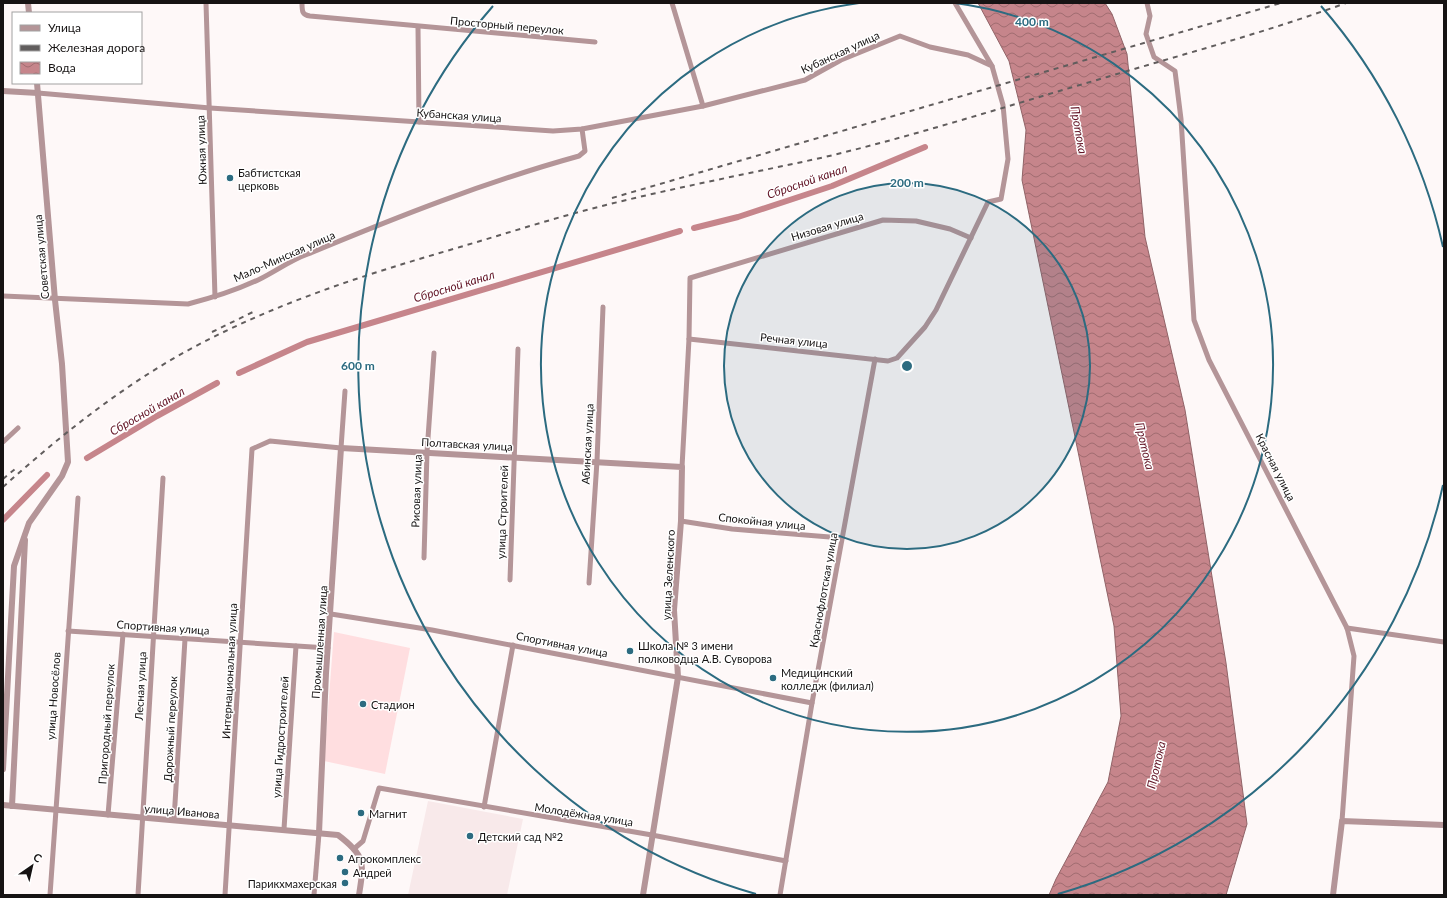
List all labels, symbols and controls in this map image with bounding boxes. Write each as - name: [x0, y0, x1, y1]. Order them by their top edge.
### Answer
- legend: [12, 12, 142, 84]
- street label: Просторный переулок: [450, 14, 565, 36]
- text: 400 m: [1015, 14, 1049, 29]
- text: Улица: [48, 20, 81, 35]
- street label: Кубанская улица: [799, 28, 881, 76]
- text: Железная дорога: [48, 40, 145, 55]
- text: Вода: [48, 60, 76, 75]
- water label: Протока: [1067, 105, 1091, 155]
- street label: Кубанская улица: [416, 106, 502, 124]
- street label: Южная улица: [193, 115, 209, 185]
- water label: Сбросной канал: [765, 160, 849, 202]
- place label: Бабтистская церковь: [238, 166, 301, 192]
- marker: Бабтистская церковь: [225, 173, 235, 183]
- text: 200 m: [890, 175, 924, 190]
- street label: Низовая улица: [789, 209, 865, 243]
- street label: Советская улица: [31, 214, 51, 300]
- street label: Мало-Минская улица: [231, 228, 337, 284]
- water label: Сбросной канал: [412, 267, 496, 305]
- street label: Речная улица: [760, 330, 828, 350]
- text: 600 m: [341, 358, 375, 373]
- centre of rings: [900, 359, 914, 373]
- water label: Сбросной канал: [107, 383, 187, 439]
- street label: Абинская улица: [578, 403, 596, 485]
- water label: Протока: [1132, 421, 1158, 471]
- street label: Красная улица: [1253, 431, 1299, 503]
- street label: Полтавская улица: [421, 435, 513, 453]
- street label: Рисовая улица: [408, 454, 424, 528]
- street label: улица Строителей: [494, 465, 510, 559]
- street label: Спокойная улица: [718, 510, 806, 532]
- street label: улица Зеленского: [659, 529, 677, 621]
- street label: Краснофлотская улица: [806, 531, 840, 649]
- street label: Промышленная улица: [309, 585, 329, 699]
- street label: Интернациональная улица: [219, 603, 239, 739]
- street label: Спортивная улица: [116, 617, 210, 637]
- street label: Спортивная улица: [515, 629, 609, 659]
- place label: Школа № 3 имени полководца А.В. Суворова: [638, 639, 772, 665]
- marker: Школа № 3 имени полководца А.В. Суворова: [625, 646, 635, 656]
- street label: Лесная улица: [132, 651, 148, 722]
- street label: улица Новосёлов: [43, 652, 63, 740]
- street label: Пригородный переулок: [95, 663, 117, 785]
- place label: Медицинский колледж (филиал): [781, 666, 874, 692]
- marker: Медицинский колледж (филиал): [768, 673, 778, 683]
- street label: Дорожный переулок: [161, 675, 179, 782]
- street label: улица Гидростроителей: [269, 676, 291, 798]
- place label: Стадион: [371, 698, 415, 711]
- marker: Стадион: [358, 699, 368, 709]
- water label: Протока: [1143, 740, 1169, 790]
- street label: Молодёжная улица: [534, 800, 634, 828]
- street label: улица Иванова: [144, 801, 220, 821]
- place label: Магнит: [369, 807, 408, 820]
- marker: Магнит: [356, 808, 366, 818]
- place label: Детский сад №2: [478, 830, 563, 843]
- marker: Детский сад №2: [465, 831, 475, 841]
- north arrow: [12, 846, 52, 886]
- text: С: [31, 850, 45, 865]
- place label: Агрокомплекс: [348, 852, 421, 865]
- marker: Агрокомплекс: [335, 853, 345, 863]
- place label: Андрей: [353, 866, 392, 879]
- marker: Андрей: [340, 867, 350, 877]
- place label: Парикхмахерская: [248, 877, 337, 890]
- marker: Парикхмахерская: [340, 878, 350, 888]

